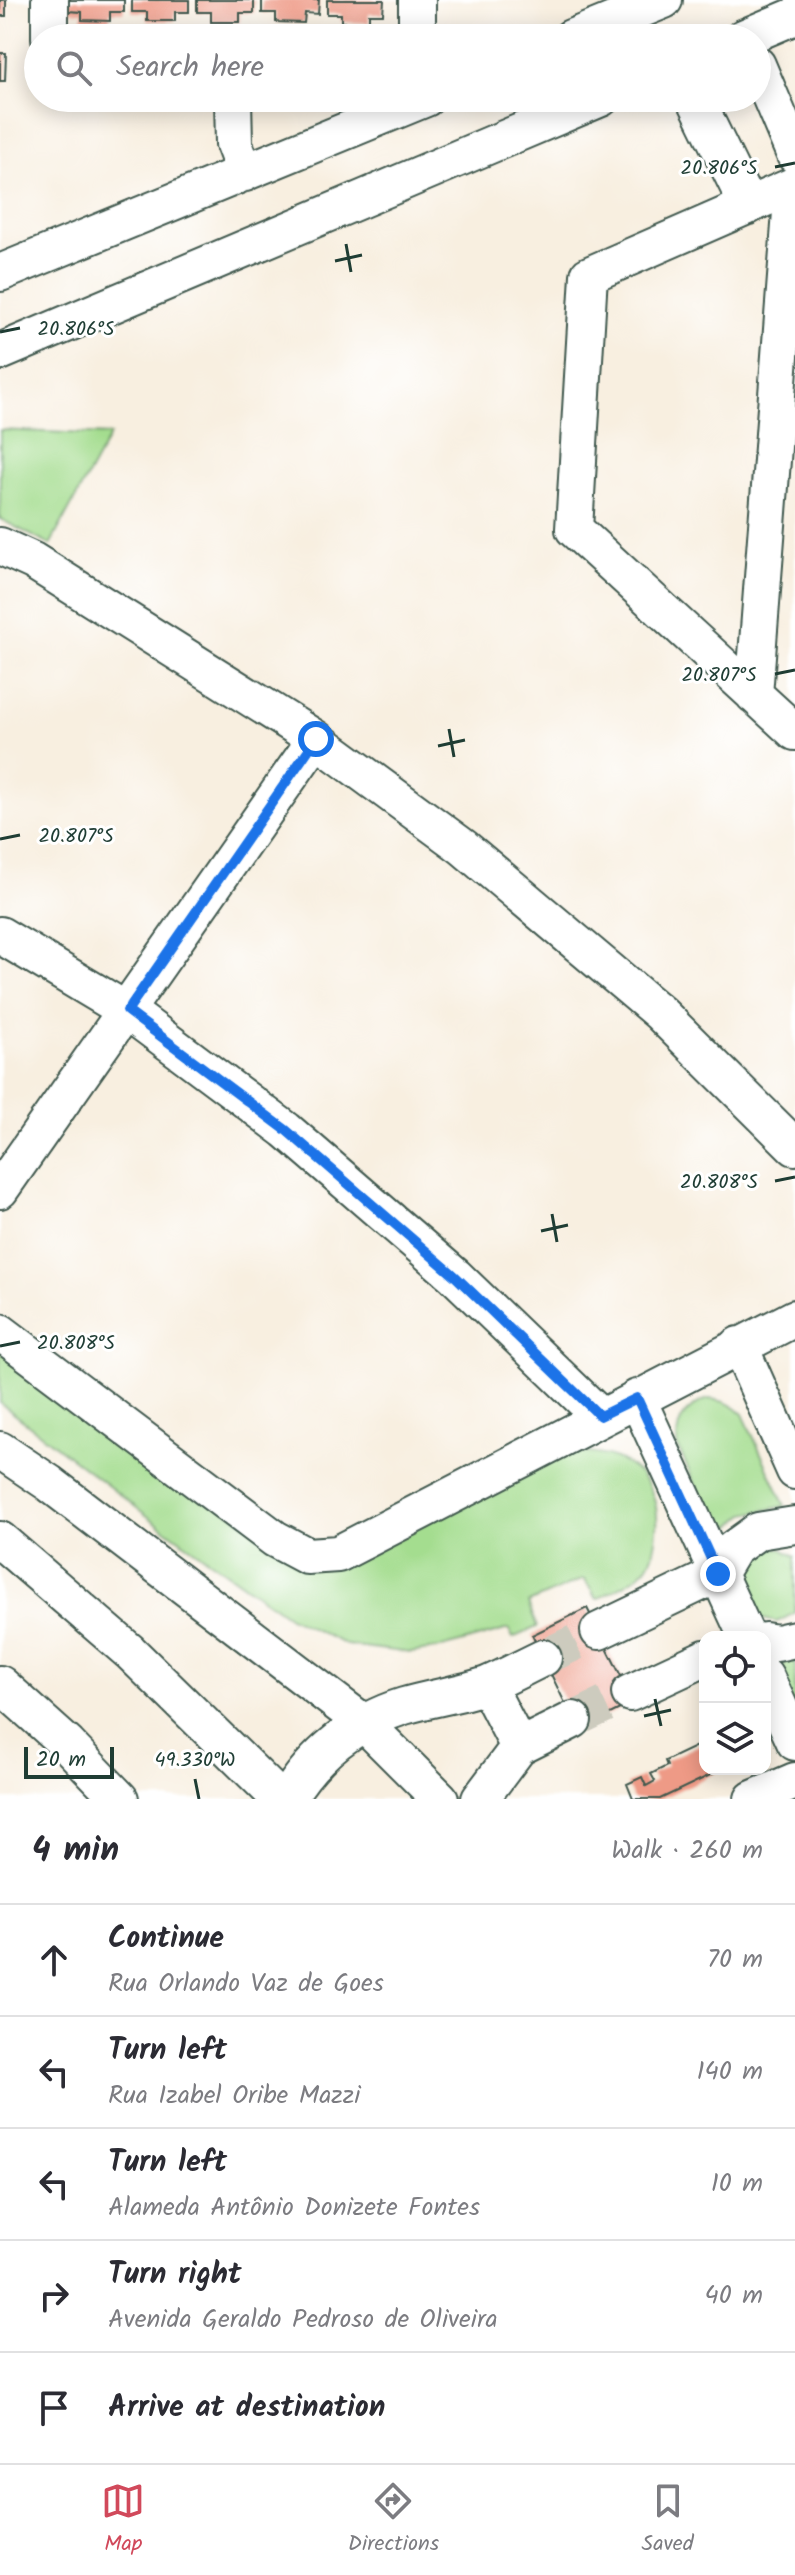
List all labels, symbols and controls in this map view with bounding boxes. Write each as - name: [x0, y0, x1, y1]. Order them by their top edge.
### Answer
- search box: [24, 24, 771, 112]
- text: Search here: [116, 44, 264, 92]
- icon: search: [52, 46, 96, 90]
- text: 20.806°S: [681, 153, 758, 185]
- text: 20.806°S: [38, 314, 115, 346]
- text: 20.807°S: [681, 660, 757, 692]
- route start: [298, 721, 334, 757]
- text: 20.807°S: [38, 821, 114, 853]
- text: 20.808°S: [680, 1167, 758, 1199]
- text: 20.808°S: [37, 1328, 115, 1360]
- route end: [700, 1556, 736, 1592]
- map controls: [699, 1631, 771, 1775]
- button: locate: [699, 1631, 771, 1703]
- button: layers: [699, 1703, 771, 1775]
- scale bar: [24, 1743, 114, 1779]
- text: 20 m: [36, 1743, 86, 1778]
- text: 49.330°W: [155, 1745, 235, 1777]
- text: 4 min: [32, 1824, 119, 1878]
- text: Walk · 260 m: [611, 1830, 763, 1872]
- text: Continue: [108, 1915, 224, 1963]
- icon: ahead: [32, 1938, 76, 1982]
- text: 70 m: [707, 1939, 763, 1981]
- text: Rua Orlando Vaz de Goes: [108, 1963, 384, 2005]
- text: Turn left: [108, 2027, 227, 2075]
- icon: left: [32, 2050, 76, 2094]
- text: 140 m: [696, 2051, 763, 2093]
- text: Rua Izabel Oribe Mazzi: [108, 2075, 360, 2117]
- text: Turn left: [108, 2139, 227, 2187]
- icon: left: [32, 2162, 76, 2206]
- text: 10 m: [711, 2163, 763, 2205]
- text: Alameda Antônio Donizete Fontes: [108, 2187, 480, 2229]
- text: Turn right: [108, 2251, 241, 2299]
- icon: right: [32, 2274, 76, 2318]
- text: 40 m: [705, 2275, 763, 2317]
- text: Avenida Geraldo Pedroso de Oliveira: [108, 2299, 498, 2341]
- text: Arrive at destination: [108, 2384, 385, 2432]
- icon: arrive: [32, 2386, 76, 2430]
- tab: Map: [101, 2479, 145, 2562]
- tab: Directions: [348, 2479, 439, 2562]
- tab: Saved: [642, 2479, 694, 2562]

